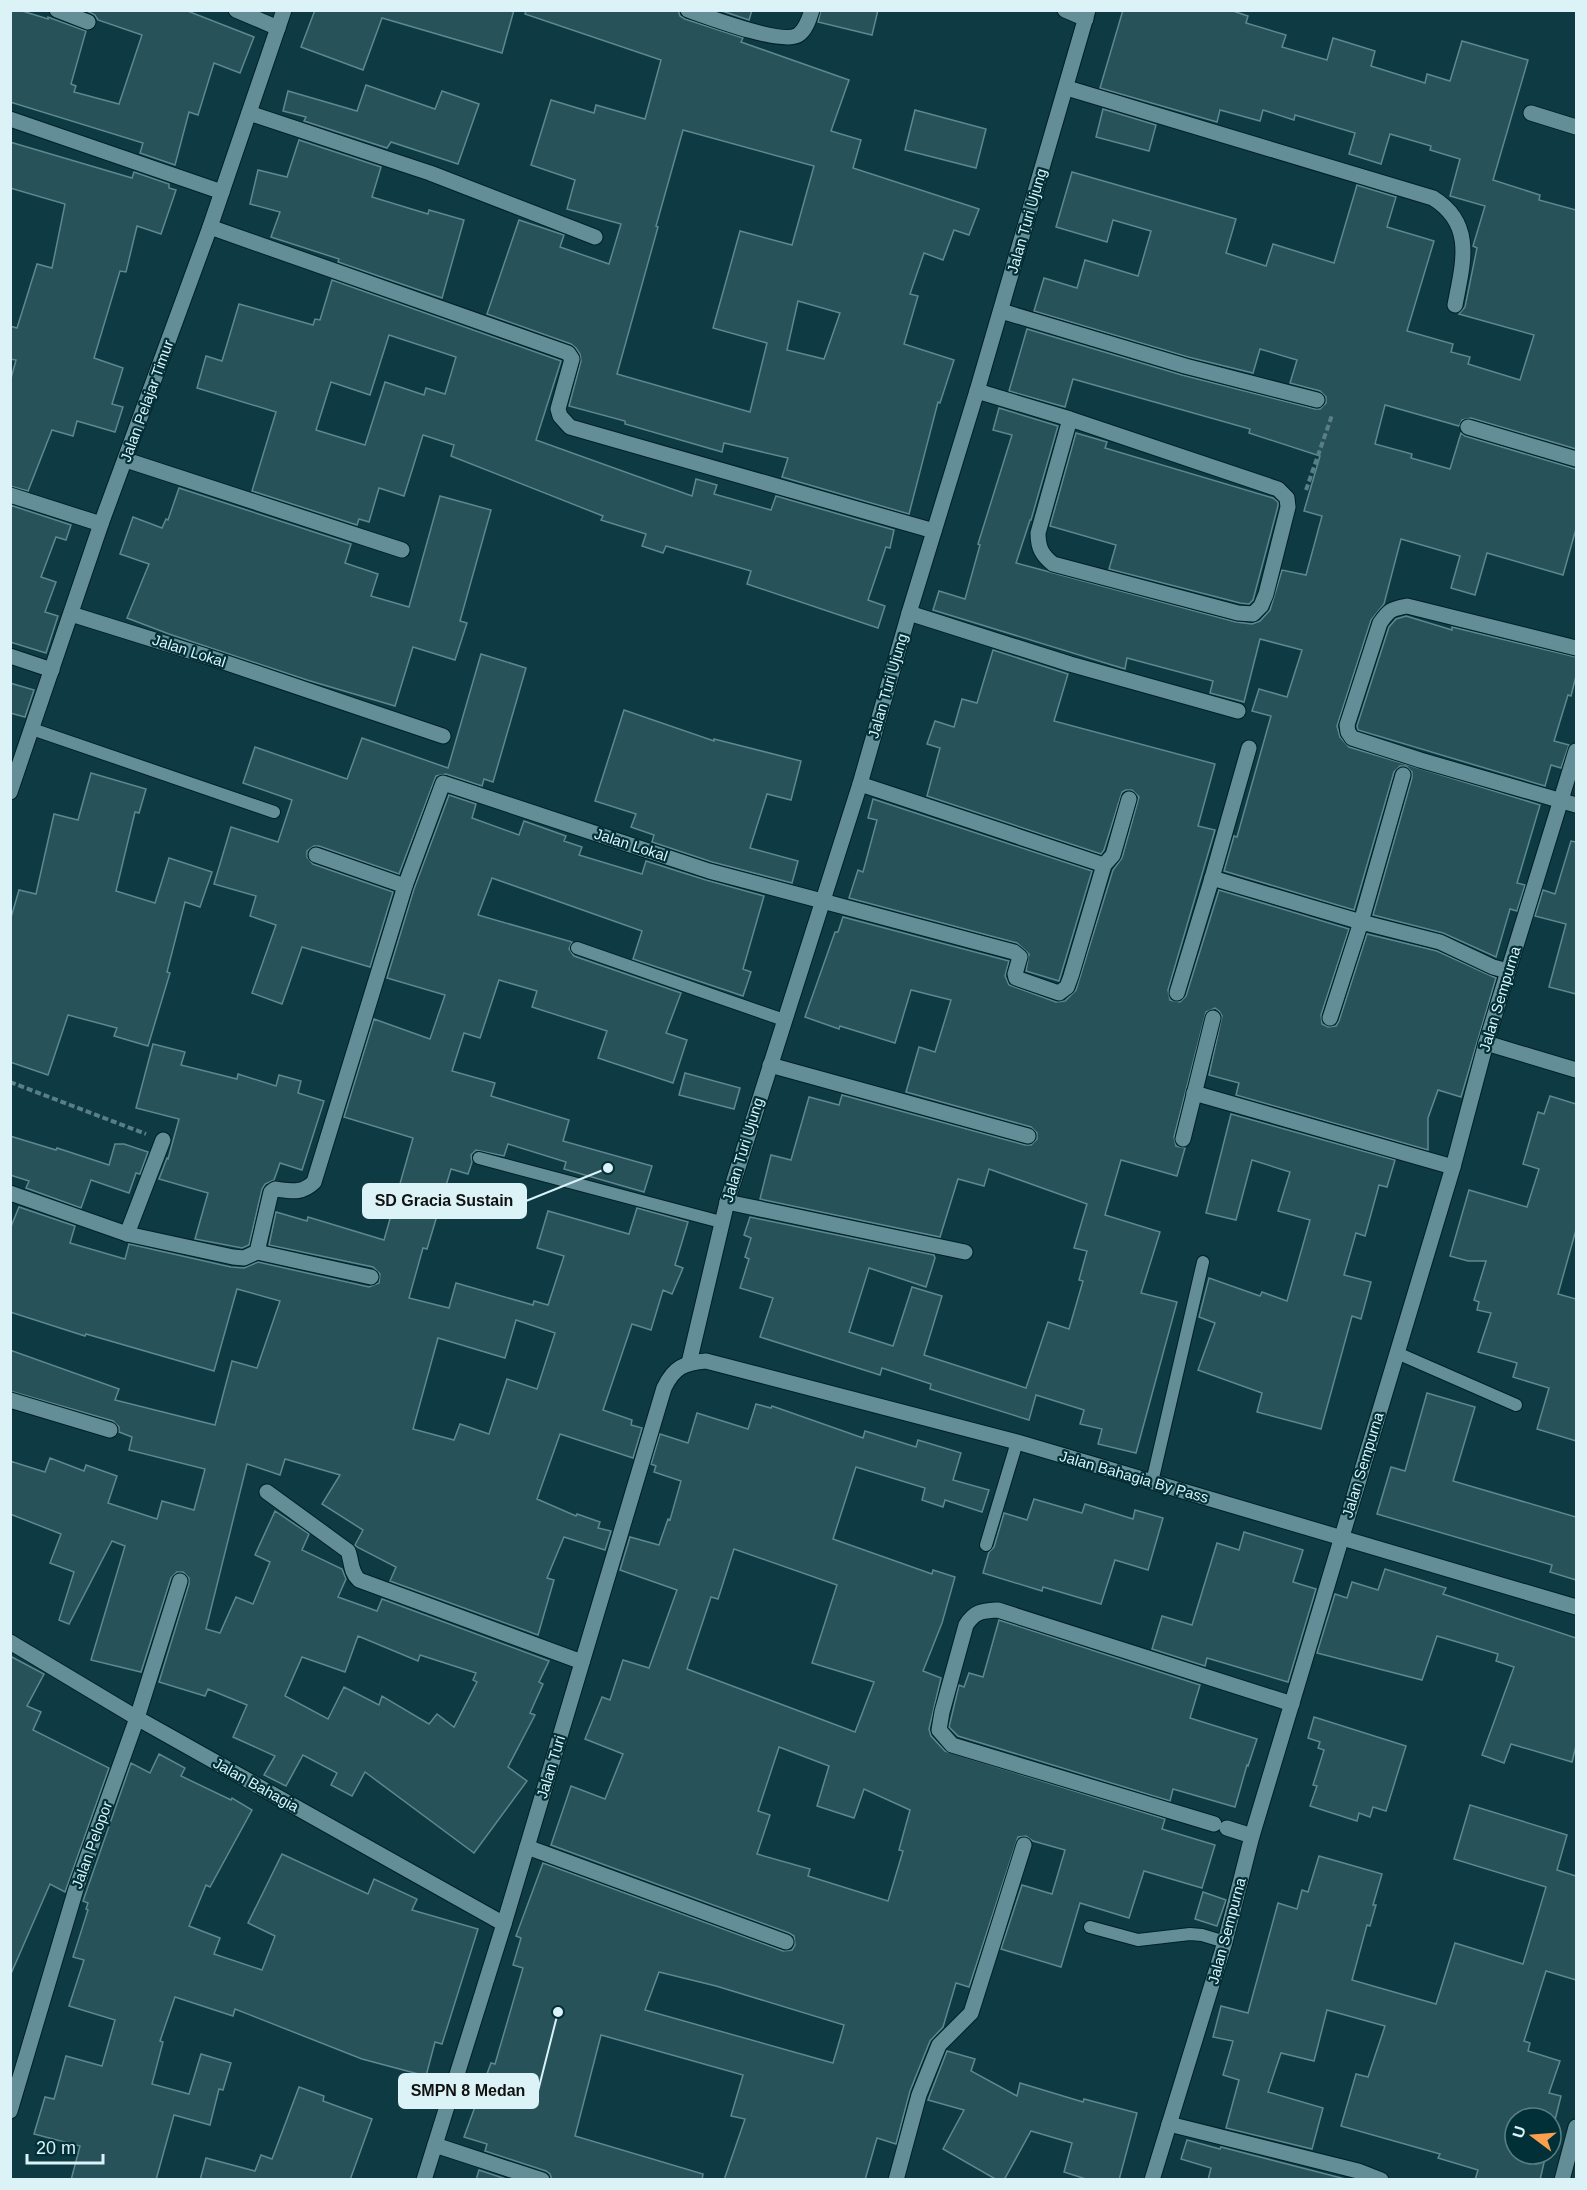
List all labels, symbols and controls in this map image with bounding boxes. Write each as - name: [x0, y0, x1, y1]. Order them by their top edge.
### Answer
- street label: Jalan Turi Ujung: [1003, 166, 1050, 275]
- street label: Jalan Pelajar Timur: [117, 338, 176, 464]
- street label: Jalan Lokal: [150, 631, 228, 670]
- street label: Jalan Turi Ujung: [864, 631, 911, 740]
- street label: Jalan Lokal: [592, 825, 670, 864]
- street label: Jalan Sempurna: [1475, 944, 1524, 1054]
- street label: Jalan Turi Ujung: [719, 1096, 766, 1204]
- callout: SD Gracia Sustain: [363, 1184, 526, 1218]
- text: SD Gracia Sustain: [375, 1192, 513, 1209]
- street label: Jalan Sempurna: [1338, 1410, 1387, 1520]
- street label: Jalan Bahagia By Pass: [1058, 1447, 1211, 1506]
- street label: Jalan Turi: [533, 1733, 568, 1800]
- street label: Jalan Bahagia: [211, 1754, 303, 1815]
- street label: Jalan Pelopor: [68, 1799, 115, 1891]
- street label: Jalan Sempurna: [1204, 1875, 1249, 1986]
- callout: SMPN 8 Medan: [399, 2074, 538, 2108]
- text: SMPN 8 Medan: [411, 2082, 525, 2099]
- north arrow: [1503, 2106, 1563, 2166]
- text: U: [1509, 2124, 1529, 2140]
- scale bar: [27, 2127, 104, 2165]
- text: 20 m: [36, 2138, 76, 2158]

